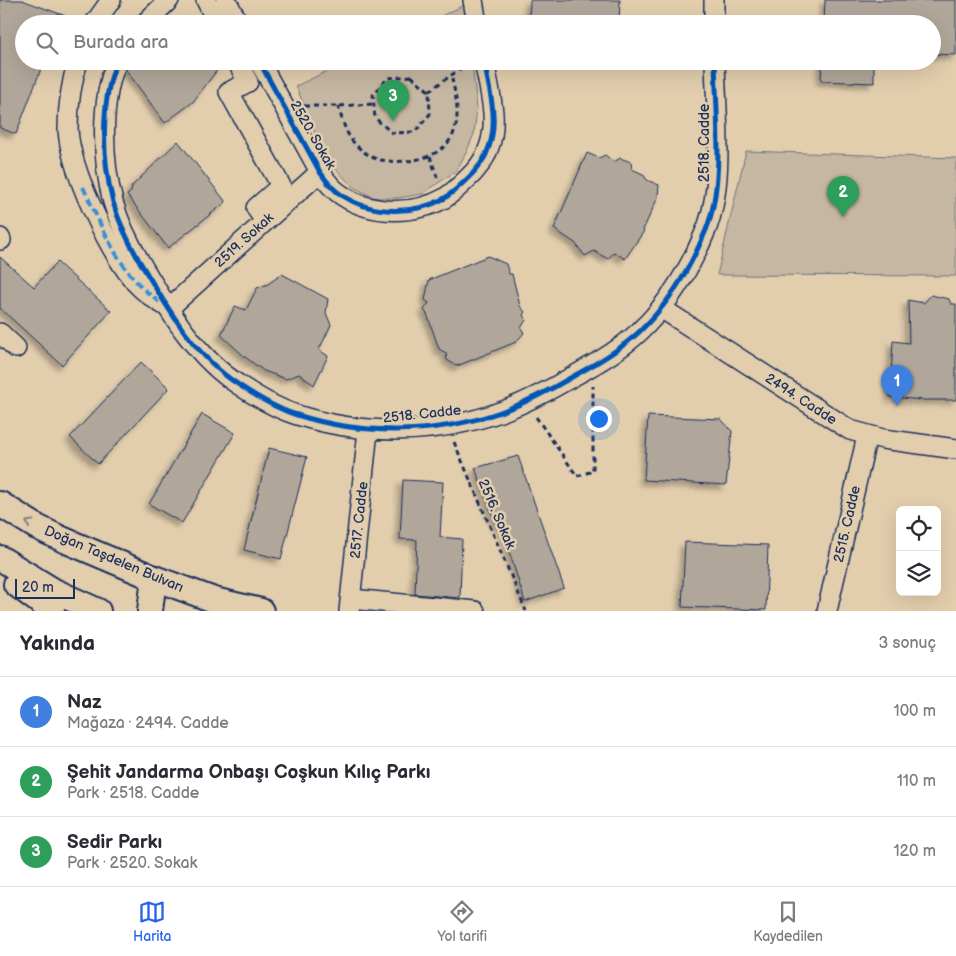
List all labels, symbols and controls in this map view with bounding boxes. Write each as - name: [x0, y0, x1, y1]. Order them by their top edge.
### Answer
- search box: [15, 15, 941, 70]
- icon: search: [33, 29, 61, 57]
- text: Burada ara: [73, 31, 169, 54]
- pin: 3: [377, 80, 409, 121]
- street label: 2520. Sokak: [286, 97, 340, 173]
- street label: 2518. Cadde: [696, 104, 713, 182]
- pin: 2: [827, 176, 859, 217]
- street label: 2519. Sokak: [211, 209, 277, 271]
- pin: 1: [881, 365, 913, 406]
- street label: 2494. Cadde: [762, 370, 840, 428]
- street label: 2518. Cadde: [382, 401, 462, 427]
- your location: [586, 406, 612, 432]
- street label: 2516. Sokak: [475, 476, 519, 552]
- street label: 2517. Cadde: [347, 481, 371, 559]
- street label: 2515. Cadde: [830, 484, 864, 564]
- map controls: [896, 506, 941, 596]
- button: locate: [896, 506, 941, 551]
- one-way arrow: [26, 519, 35, 529]
- street label: Doğan Taşdelen Bulvarı: [42, 522, 186, 596]
- button: layers: [896, 551, 941, 596]
- scale bar: [15, 576, 75, 599]
- text: 20 m: [22, 579, 54, 596]
- text: Yakında: [20, 631, 95, 656]
- text: 3 sonuç: [878, 634, 936, 653]
- text: Naz: [67, 691, 102, 714]
- text: 1: [33, 702, 39, 721]
- text: 100 m: [893, 702, 936, 721]
- text: Mağaza · 2494. Cadde: [67, 714, 229, 733]
- text: Şehit Jandarma Onbaşı Coşkun Kılıç Parkı: [67, 761, 430, 784]
- text: 2: [31, 772, 41, 791]
- text: 110 m: [897, 772, 936, 791]
- text: Park · 2518. Cadde: [67, 784, 199, 803]
- text: Sedir Parkı: [67, 831, 162, 854]
- text: 3: [31, 842, 41, 861]
- text: 120 m: [893, 842, 936, 861]
- text: Park · 2520. Sokak: [67, 854, 197, 873]
- tab: Harita: [133, 898, 171, 945]
- tab: Yol tarifi: [438, 898, 487, 945]
- tab: Kaydedilen: [753, 898, 823, 945]

